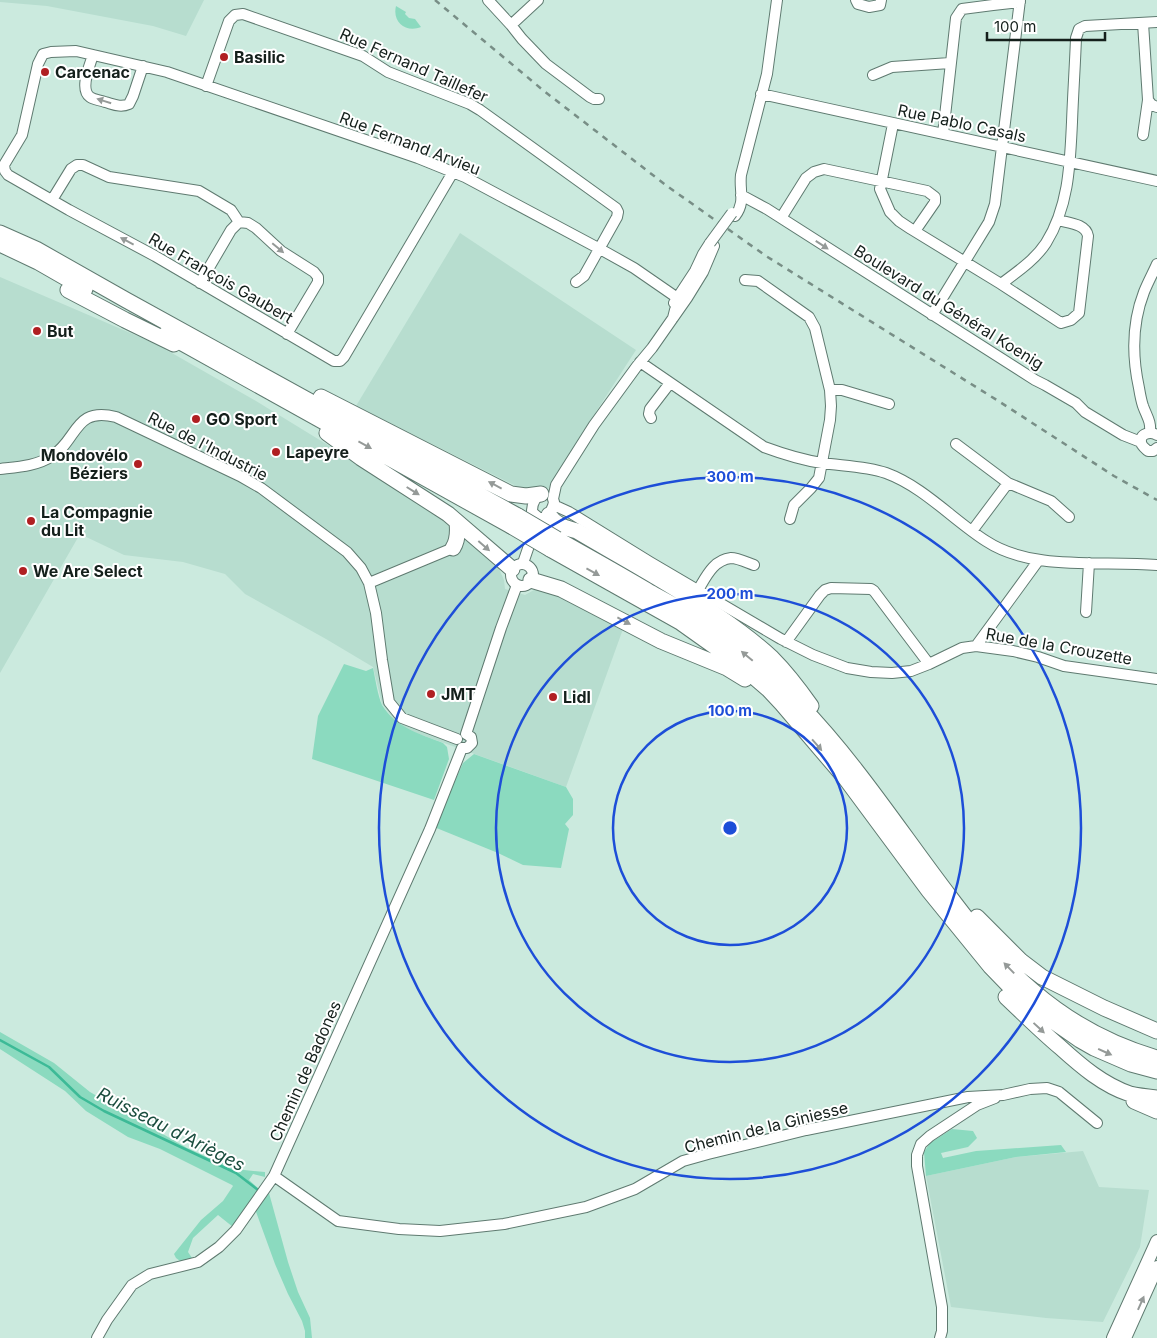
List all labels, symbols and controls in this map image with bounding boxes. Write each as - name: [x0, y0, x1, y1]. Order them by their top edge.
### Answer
- scale bar: [987, 10, 1104, 42]
- text: 100 m: [994, 17, 1036, 36]
- street label: Rue Fernand Taillefer: [337, 23, 491, 107]
- place label: Basilic: [234, 47, 285, 67]
- marker: Basilic: [218, 51, 230, 63]
- place label: Carcenac: [55, 62, 130, 82]
- marker: Carcenac: [39, 66, 51, 78]
- one-way arrow: [96, 97, 111, 105]
- street label: Rue Pablo Casals: [896, 100, 1028, 146]
- street label: Rue Fernand Arvieu: [337, 107, 483, 179]
- street label: Rue François Gaubert: [145, 228, 297, 328]
- one-way arrow: [120, 237, 134, 245]
- one-way arrow: [815, 240, 829, 249]
- street label: Boulevard du Général Koenig: [851, 240, 1047, 374]
- one-way arrow: [272, 243, 285, 254]
- place label: But: [47, 321, 74, 341]
- marker: But: [31, 325, 43, 337]
- street label: Rue de l'Industrie: [145, 407, 271, 485]
- place label: GO Sport: [206, 409, 277, 429]
- marker: GO Sport: [190, 413, 202, 425]
- one-way arrow: [358, 440, 371, 449]
- place label: Lapeyre: [286, 442, 349, 462]
- place label: Mondovélo Béziers: [41, 445, 128, 483]
- marker: Lapeyre: [270, 446, 282, 458]
- marker: Mondovélo Béziers: [132, 458, 144, 470]
- text: 300 m: [706, 467, 754, 486]
- one-way arrow: [487, 481, 502, 489]
- one-way arrow: [407, 487, 420, 496]
- place label: La Compagnie du Lit: [41, 502, 153, 540]
- marker: La Compagnie du Lit: [25, 515, 37, 527]
- one-way arrow: [478, 540, 491, 551]
- place label: We Are Select: [33, 561, 143, 581]
- marker: We Are Select: [17, 565, 29, 577]
- one-way arrow: [586, 568, 600, 577]
- text: 200 m: [707, 584, 753, 603]
- one-way arrow: [616, 617, 631, 625]
- street label: Rue de la Crouzette: [984, 623, 1134, 669]
- one-way arrow: [742, 650, 754, 662]
- place label: JMT: [441, 684, 476, 704]
- place label: Lidl: [563, 687, 591, 707]
- marker: JMT: [425, 688, 437, 700]
- marker: Lidl: [547, 691, 559, 703]
- text: 100 m: [708, 701, 752, 720]
- one-way arrow: [811, 738, 823, 750]
- centre of rings: [721, 819, 739, 837]
- one-way arrow: [1003, 962, 1015, 974]
- street label: Chemin de Badones: [265, 997, 345, 1145]
- one-way arrow: [1032, 1022, 1044, 1034]
- one-way arrow: [1098, 1049, 1112, 1057]
- water label: Ruisseau d'Arièges: [94, 1083, 248, 1175]
- street label: Chemin de la Giniesse: [682, 1097, 850, 1157]
- one-way arrow: [1137, 1295, 1145, 1310]

